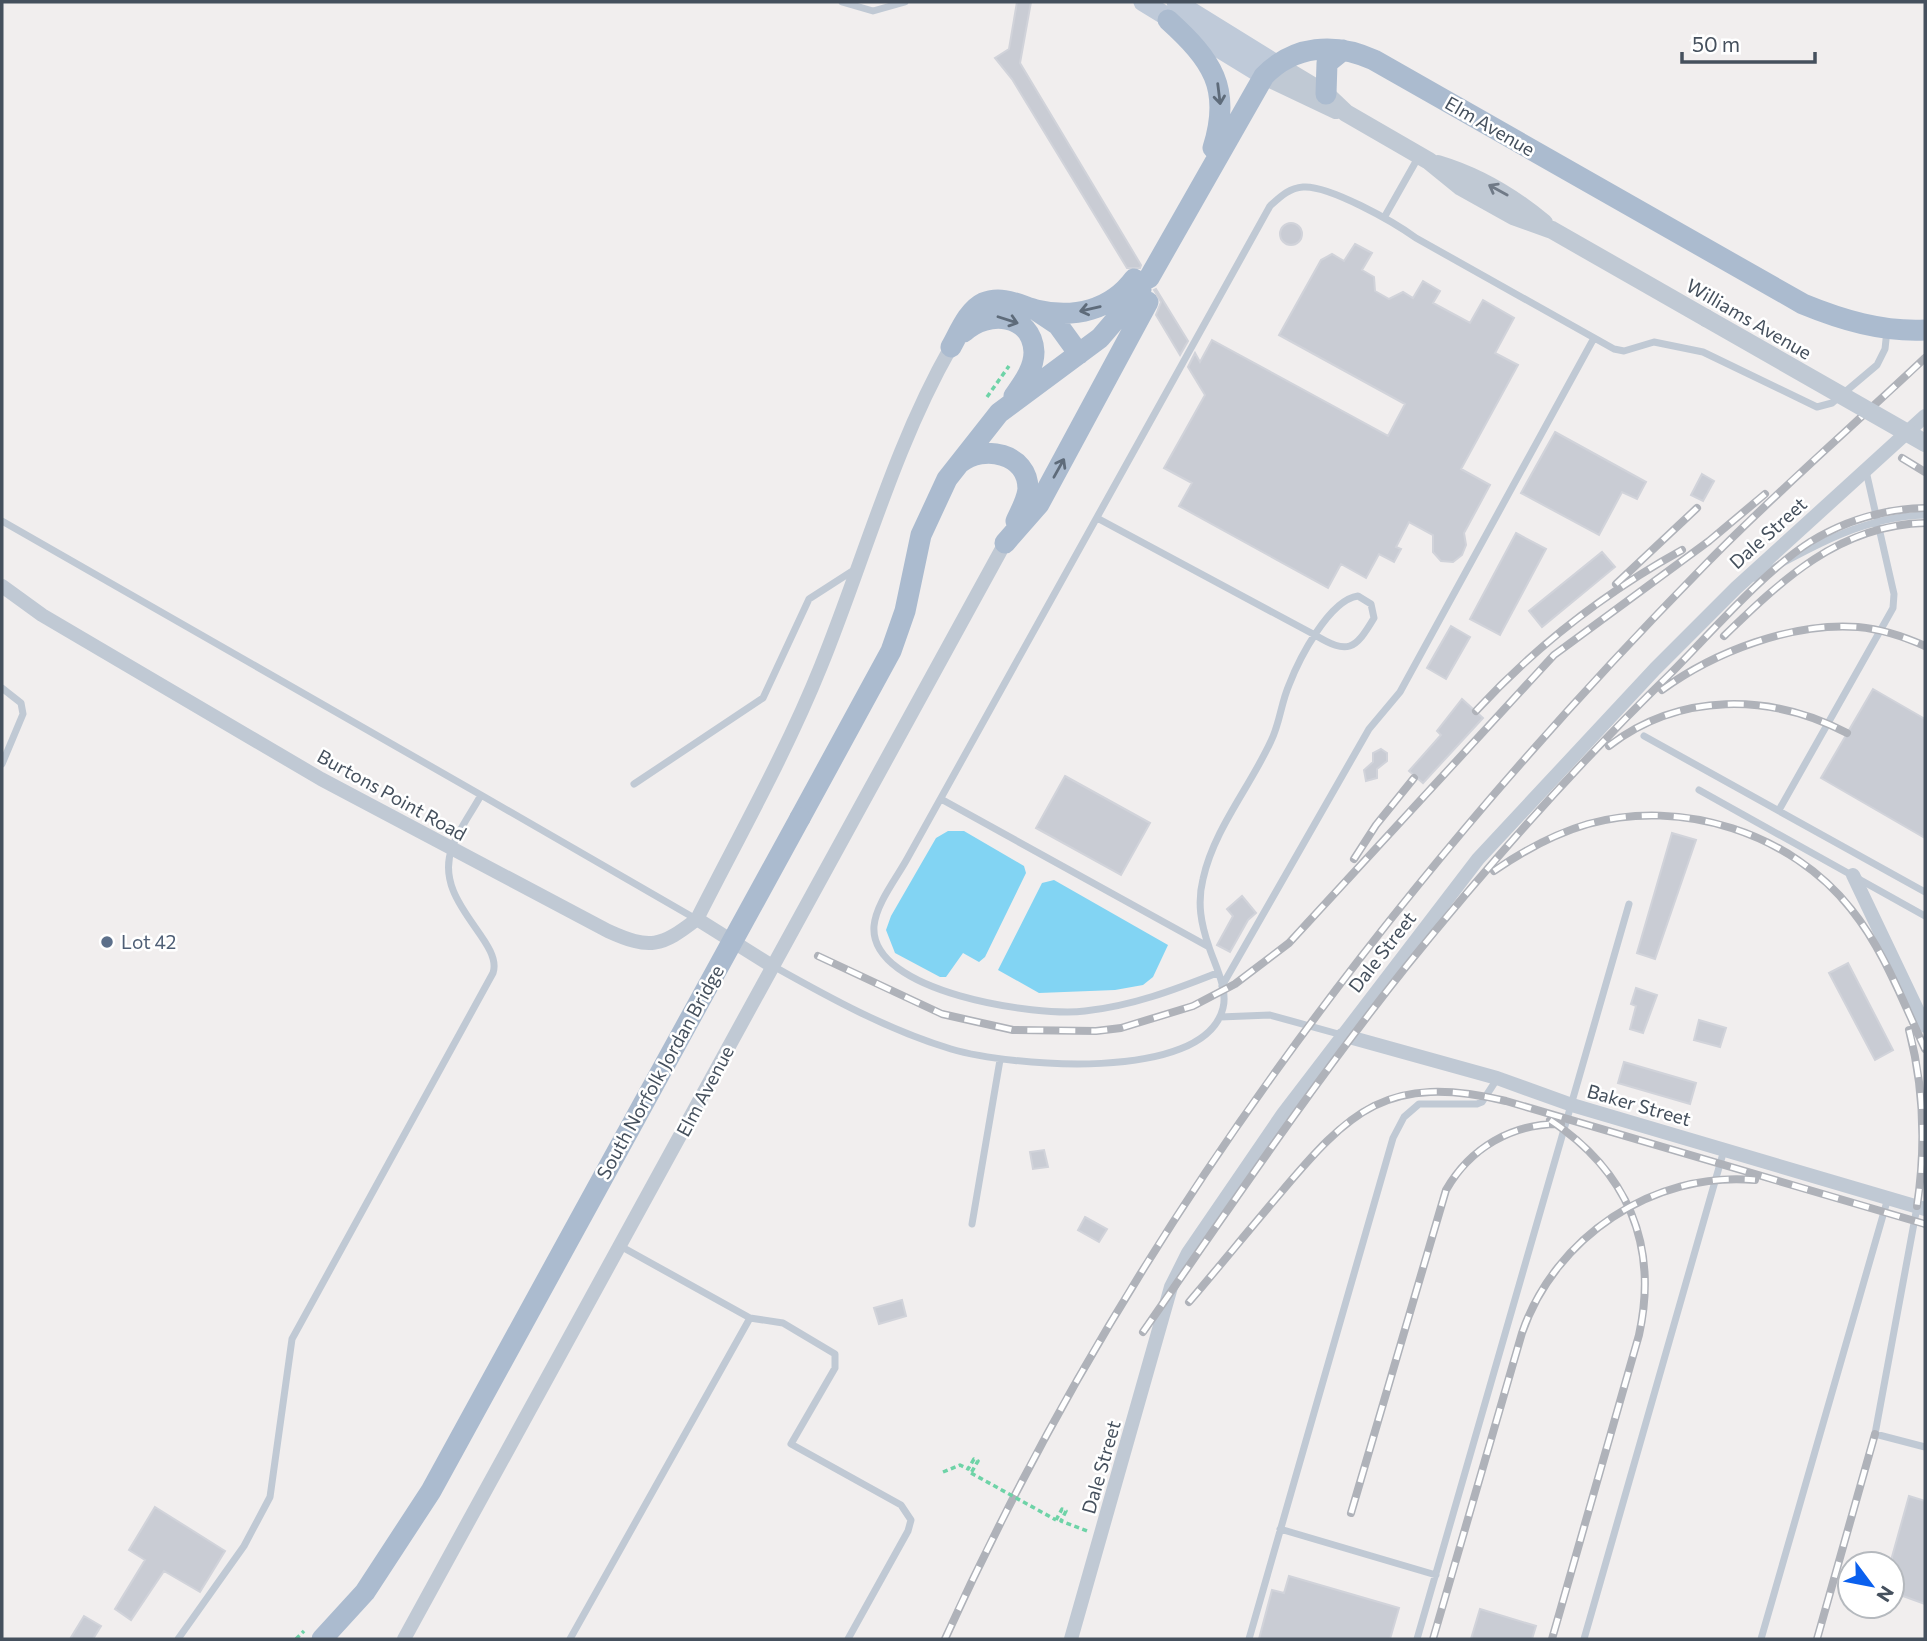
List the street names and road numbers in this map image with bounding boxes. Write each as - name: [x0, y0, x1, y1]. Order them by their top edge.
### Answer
- street label: Elm Avenue: [1441, 91, 1539, 160]
- street label: Williams Avenue: [1682, 273, 1816, 364]
- street label: Dale Street: [1724, 492, 1811, 573]
- street label: Burtons Point Road: [314, 744, 471, 845]
- street label: Dale Street: [1343, 907, 1420, 997]
- street label: South Norfolk Jordan Bridge: [591, 961, 728, 1183]
- street label: Elm Avenue: [671, 1041, 738, 1140]
- street label: Baker Street: [1585, 1079, 1694, 1130]
- street label: Dale Street: [1076, 1417, 1125, 1516]

